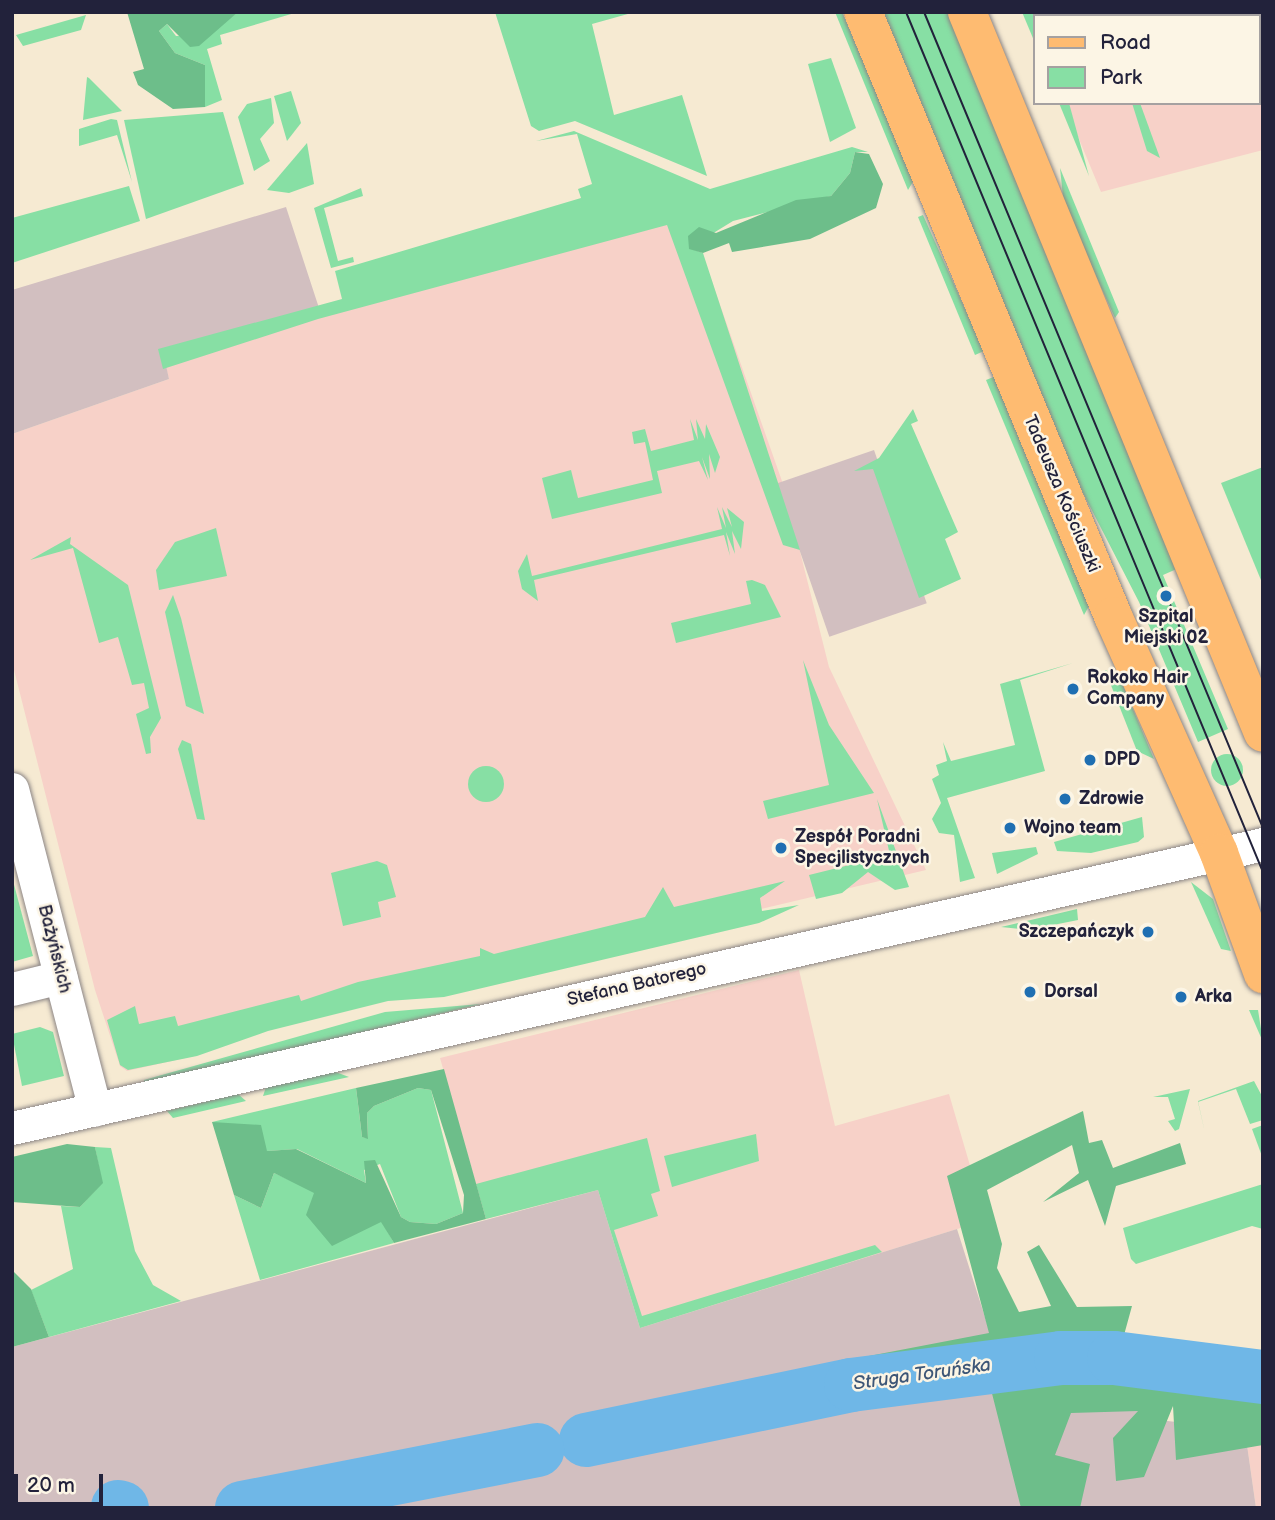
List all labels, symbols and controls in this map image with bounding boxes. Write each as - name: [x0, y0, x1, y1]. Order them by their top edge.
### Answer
- legend: [1034, 14, 1261, 105]
- text: Road: [1100, 30, 1151, 55]
- text: Park: [1100, 65, 1142, 90]
- street label: Tadeusza Kościuszki: [1018, 412, 1104, 576]
- marker: Szpital Miejski 02: [1158, 588, 1174, 604]
- place label: Szpital Miejski 02: [1124, 607, 1208, 650]
- place label: Rokoko Hair Company: [1087, 668, 1188, 710]
- marker: Rokoko Hair Company: [1065, 681, 1081, 697]
- place label: DPD: [1104, 749, 1140, 771]
- marker: DPD: [1082, 752, 1098, 768]
- place label: Zdrowie: [1079, 788, 1144, 810]
- marker: Zdrowie: [1057, 791, 1073, 807]
- place label: Wojno team: [1024, 817, 1121, 839]
- marker: Wojno team: [1002, 820, 1018, 836]
- place label: Zespół Poradni Specjlistycznych: [795, 827, 929, 870]
- marker: Zespół Poradni Specjlistycznych: [773, 840, 789, 856]
- street label: Bażyńskich: [33, 902, 75, 996]
- place label: Szczepańczyk: [1019, 921, 1134, 943]
- marker: Szczepańczyk: [1140, 924, 1156, 940]
- street label: Stefana Batorego: [565, 959, 709, 1011]
- place label: Dorsal: [1044, 981, 1098, 1003]
- marker: Dorsal: [1022, 984, 1038, 1000]
- place label: Arka: [1195, 986, 1232, 1008]
- marker: Arka: [1173, 989, 1189, 1005]
- water label: Struga Toruńska: [851, 1354, 993, 1396]
- scale bar: [18, 1460, 107, 1504]
- text: 20 m: [27, 1473, 75, 1498]

